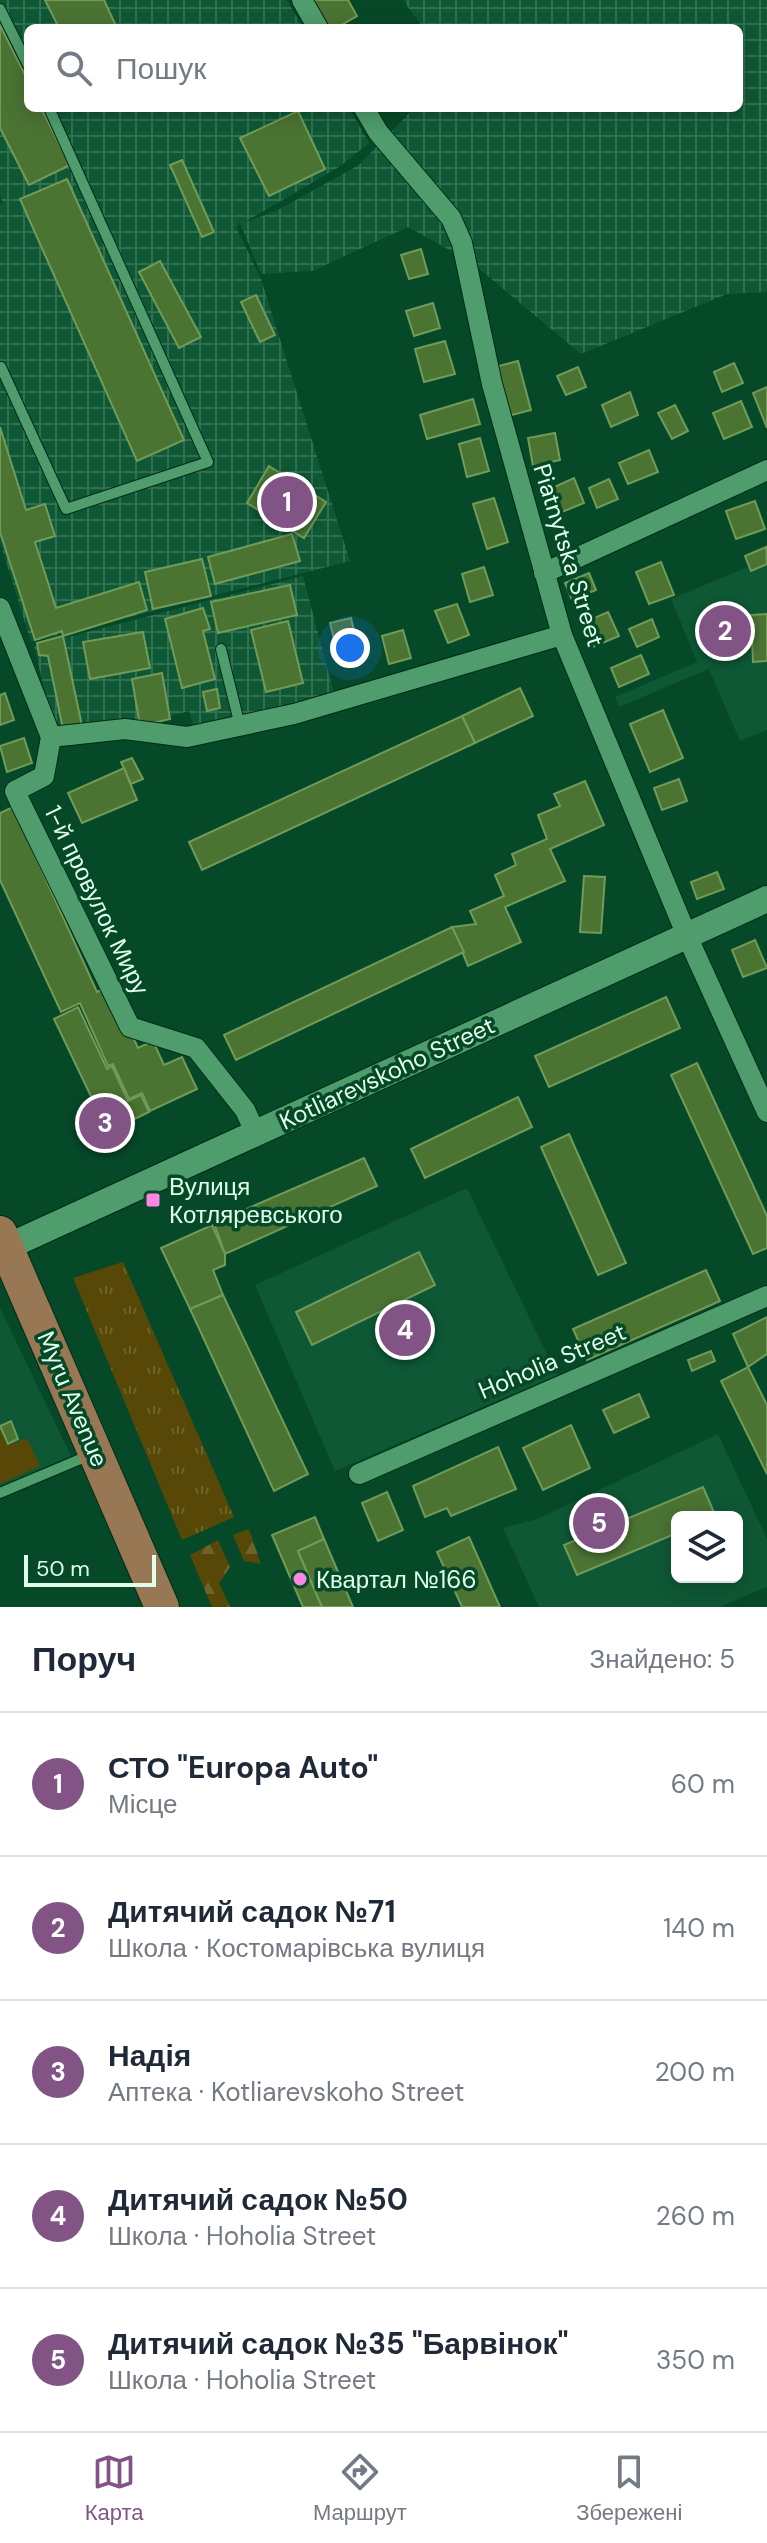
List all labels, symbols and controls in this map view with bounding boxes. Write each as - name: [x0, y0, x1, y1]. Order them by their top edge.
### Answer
- search box: [24, 24, 743, 112]
- icon: search: [52, 46, 96, 90]
- text: Пошук: [116, 49, 206, 88]
- street label: Piatnytska Street: [526, 460, 612, 650]
- pin: 1: [261, 472, 313, 532]
- pin: 2: [699, 601, 751, 661]
- your location: [330, 628, 370, 668]
- street label: 1-й провулок Миру: [38, 800, 156, 1000]
- street label: Kotliarevskoho Street: [274, 1009, 500, 1137]
- pin: 3: [79, 1093, 131, 1153]
- place label: Вулиця Котляревського: [169, 1171, 343, 1230]
- marker: Вулиця Котляревського: [144, 1191, 162, 1209]
- pin: 4: [379, 1300, 431, 1360]
- street label: Hoholia Street: [474, 1316, 630, 1406]
- street label: Myru Avenue: [31, 1327, 115, 1471]
- pin: 5: [573, 1493, 625, 1553]
- map controls: [671, 1511, 743, 1583]
- button: layers: [671, 1511, 743, 1583]
- scale bar: [24, 1551, 156, 1587]
- text: 50 m: [36, 1554, 90, 1583]
- place label: Квартал №166: [316, 1564, 476, 1595]
- marker: Квартал №166: [291, 1570, 309, 1588]
- text: Поруч: [32, 1637, 136, 1682]
- text: Знайдено: 5: [589, 1642, 735, 1676]
- text: СТО "Europa Auto": [108, 1748, 378, 1787]
- text: 1: [53, 1767, 63, 1801]
- text: 60 m: [671, 1767, 735, 1801]
- text: Місце: [108, 1787, 178, 1821]
- text: Дитячий садок №71: [108, 1892, 396, 1931]
- text: 2: [50, 1911, 66, 1945]
- text: 140 m: [663, 1911, 735, 1945]
- text: Школа · Костомарівська вулиця: [108, 1931, 485, 1965]
- text: Надія: [108, 2036, 191, 2075]
- text: 3: [50, 2055, 66, 2089]
- text: 200 m: [655, 2055, 735, 2089]
- text: Аптека · Kotliarevskoho Street: [108, 2075, 465, 2109]
- text: Дитячий садок №50: [108, 2180, 408, 2219]
- text: 4: [50, 2199, 66, 2233]
- text: 260 m: [656, 2199, 735, 2233]
- text: Школа · Hoholia Street: [108, 2219, 376, 2253]
- text: Дитячий садок №35 "Барвінок": [108, 2324, 569, 2363]
- text: 5: [50, 2343, 66, 2377]
- text: 350 m: [656, 2343, 735, 2377]
- text: Школа · Hoholia Street: [108, 2363, 376, 2397]
- tab: Карта: [85, 2450, 144, 2527]
- tab: Маршрут: [313, 2450, 407, 2527]
- tab: Збережені: [576, 2450, 682, 2527]

